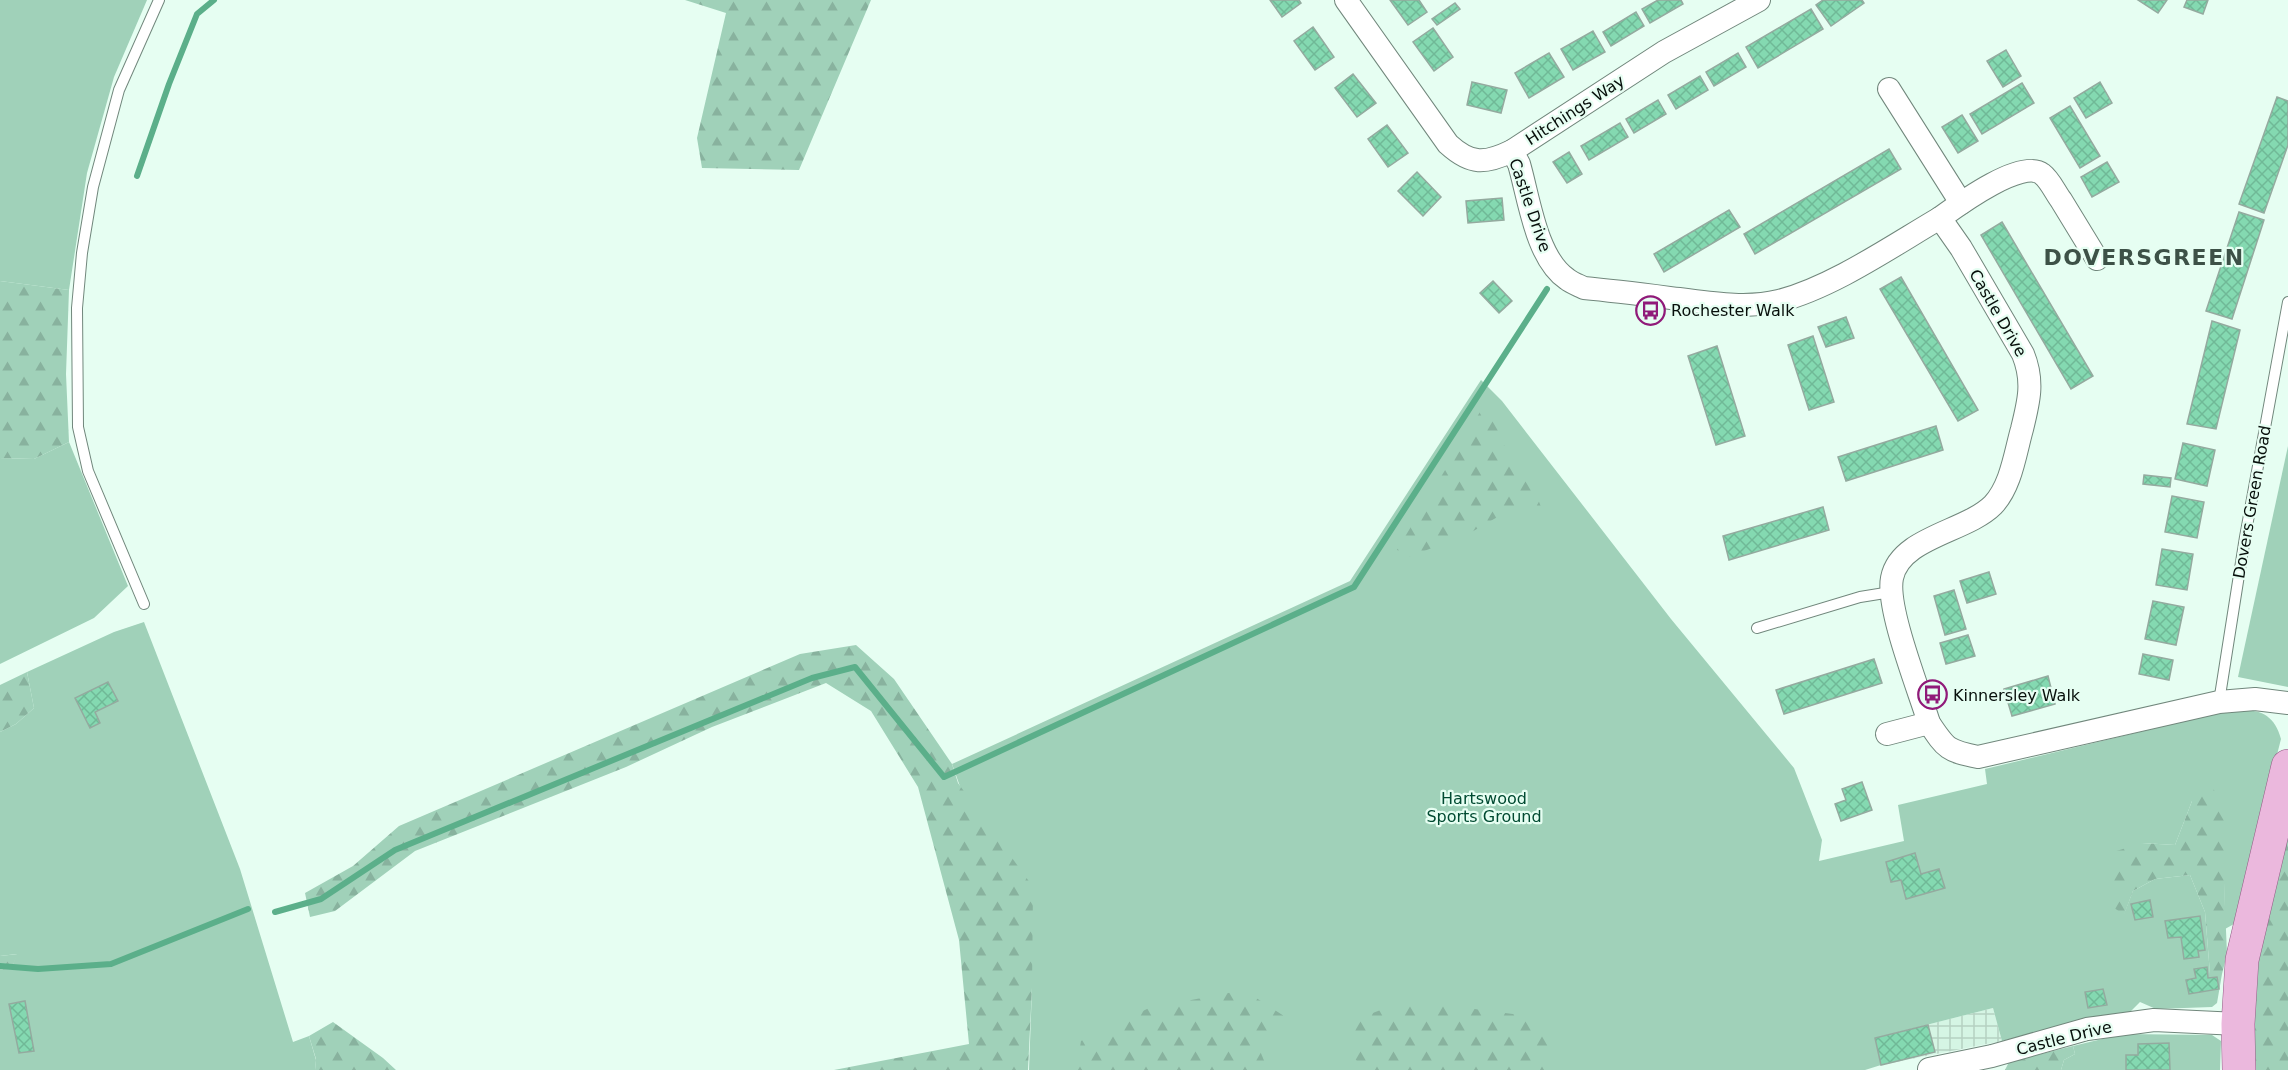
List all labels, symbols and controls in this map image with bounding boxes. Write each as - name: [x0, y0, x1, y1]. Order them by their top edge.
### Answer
- street label: Hitchings Way: [1522, 71, 1628, 149]
- street label: Castle Drive: [1505, 156, 1555, 254]
- district label: DOVERSGREEN: [2043, 245, 2245, 270]
- street label: Castle Drive: [1965, 266, 2031, 360]
- bus stop icon: Rochester Walk: [1634, 294, 1666, 326]
- place label: Rochester Walk: [1671, 301, 1795, 320]
- street label: Dovers Green Road: [2229, 424, 2275, 580]
- bus stop icon: Kinnersley Walk: [1916, 679, 1948, 711]
- place label: Kinnersley Walk: [1953, 686, 2081, 705]
- park label: Hartswood Sports Ground: [1426, 789, 1542, 826]
- street label: Castle Drive: [2014, 1017, 2114, 1059]

